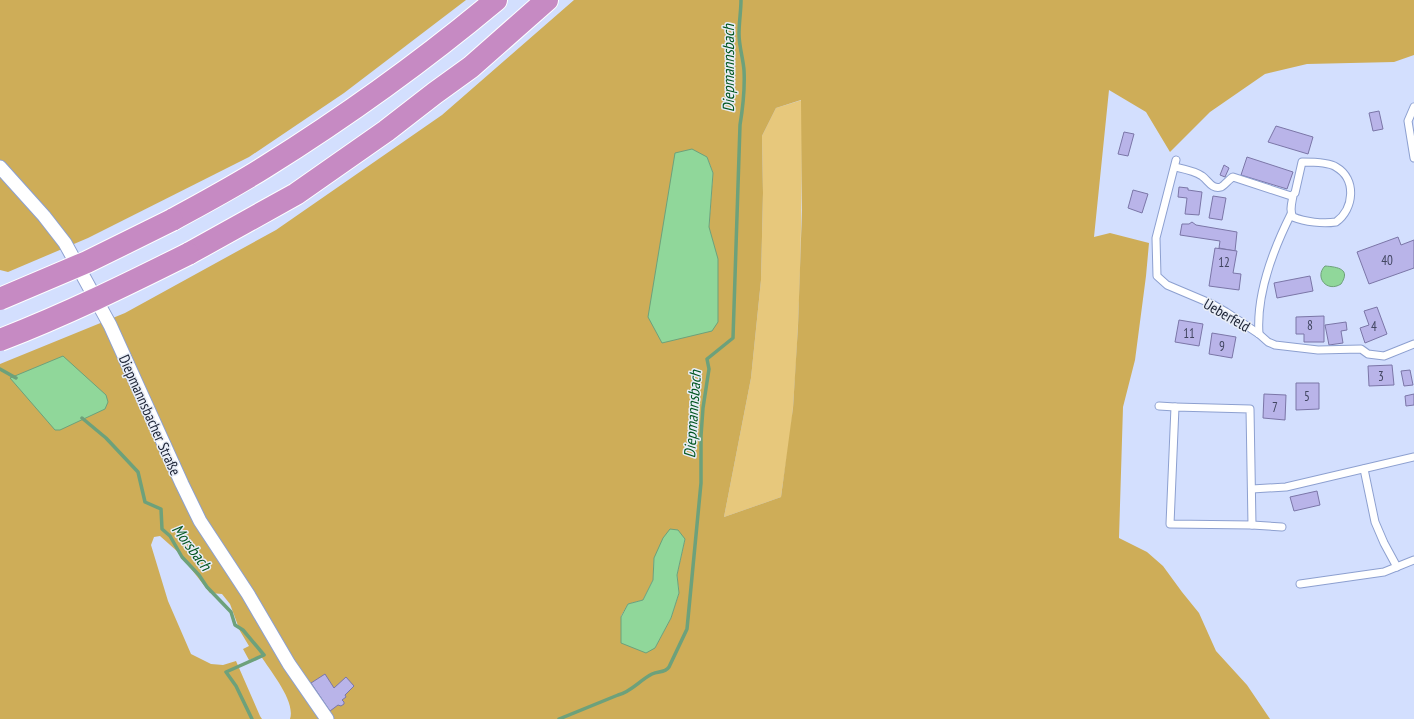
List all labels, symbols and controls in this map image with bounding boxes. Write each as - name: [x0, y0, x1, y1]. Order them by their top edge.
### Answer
- water label: Diepmannsbach: [718, 23, 738, 112]
- house number: 40: [1381, 252, 1393, 269]
- house number: 12: [1218, 254, 1230, 271]
- street label: Ueberfeld: [1200, 294, 1254, 336]
- house number: 8: [1307, 317, 1313, 334]
- house number: 4: [1371, 318, 1377, 335]
- house number: 11: [1183, 325, 1195, 342]
- house number: 9: [1219, 338, 1225, 355]
- street label: Diepmannsbacher Straße: [115, 352, 185, 478]
- house number: 3: [1378, 368, 1384, 385]
- water label: Diepmannsbach: [679, 369, 705, 458]
- house number: 5: [1304, 388, 1310, 405]
- house number: 7: [1272, 399, 1278, 416]
- water label: Morsbach: [168, 520, 217, 575]

